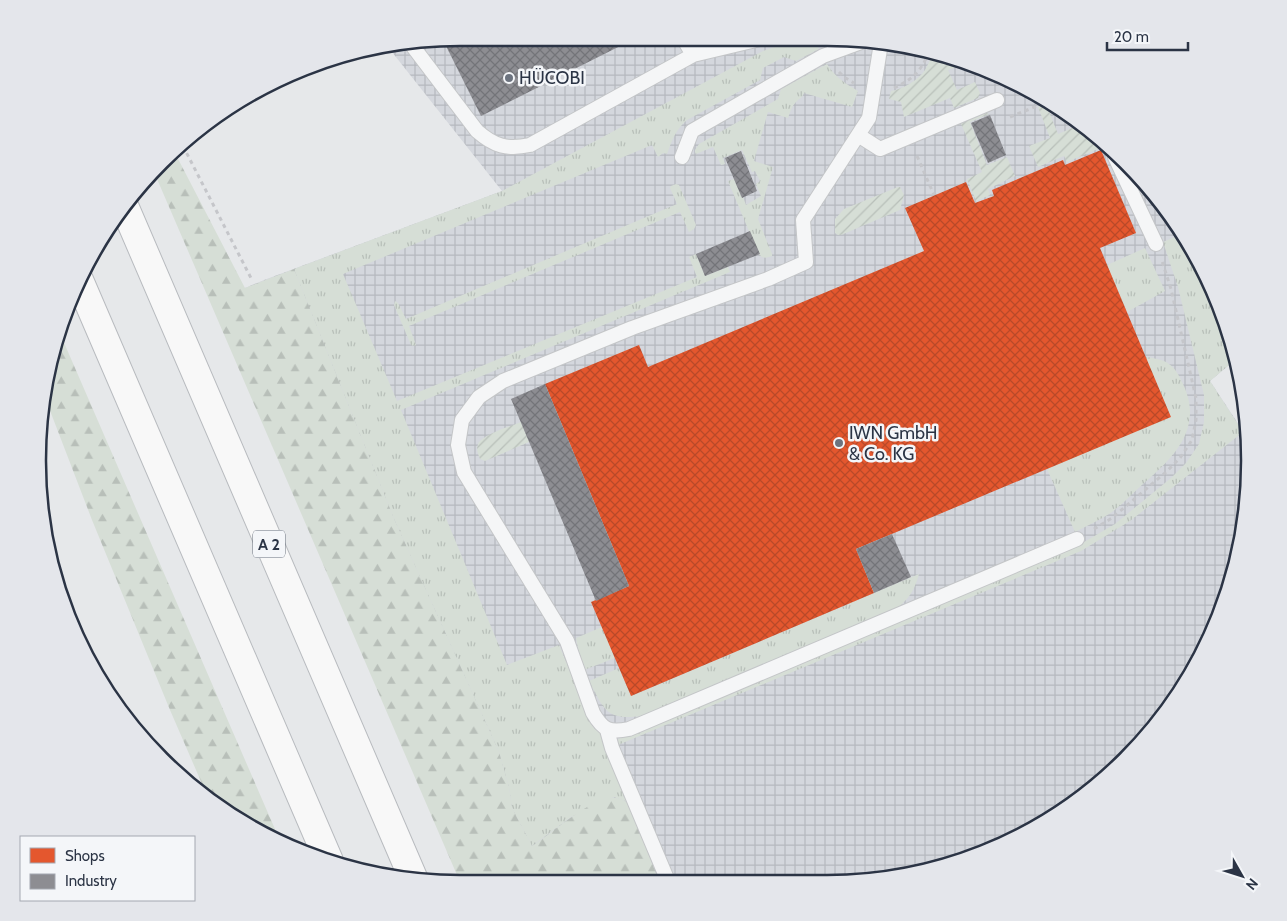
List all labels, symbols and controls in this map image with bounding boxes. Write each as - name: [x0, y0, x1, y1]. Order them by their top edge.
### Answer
- scale bar: [1107, 20, 1188, 52]
- text: 20 m: [1114, 28, 1149, 46]
- place label: HÜCOBI: [519, 67, 585, 89]
- marker: HÜCOBI: [503, 72, 515, 84]
- place label: IWN GmbH & Co. KG: [849, 422, 937, 465]
- marker: IWN GmbH & Co. KG: [833, 437, 845, 449]
- road number: A 2: [253, 530, 285, 558]
- legend: [20, 836, 195, 901]
- text: Shops: [65, 847, 105, 865]
- north arrow: [1217, 851, 1267, 901]
- text: Industry: [65, 872, 117, 890]
- text: N: [1242, 875, 1262, 894]

